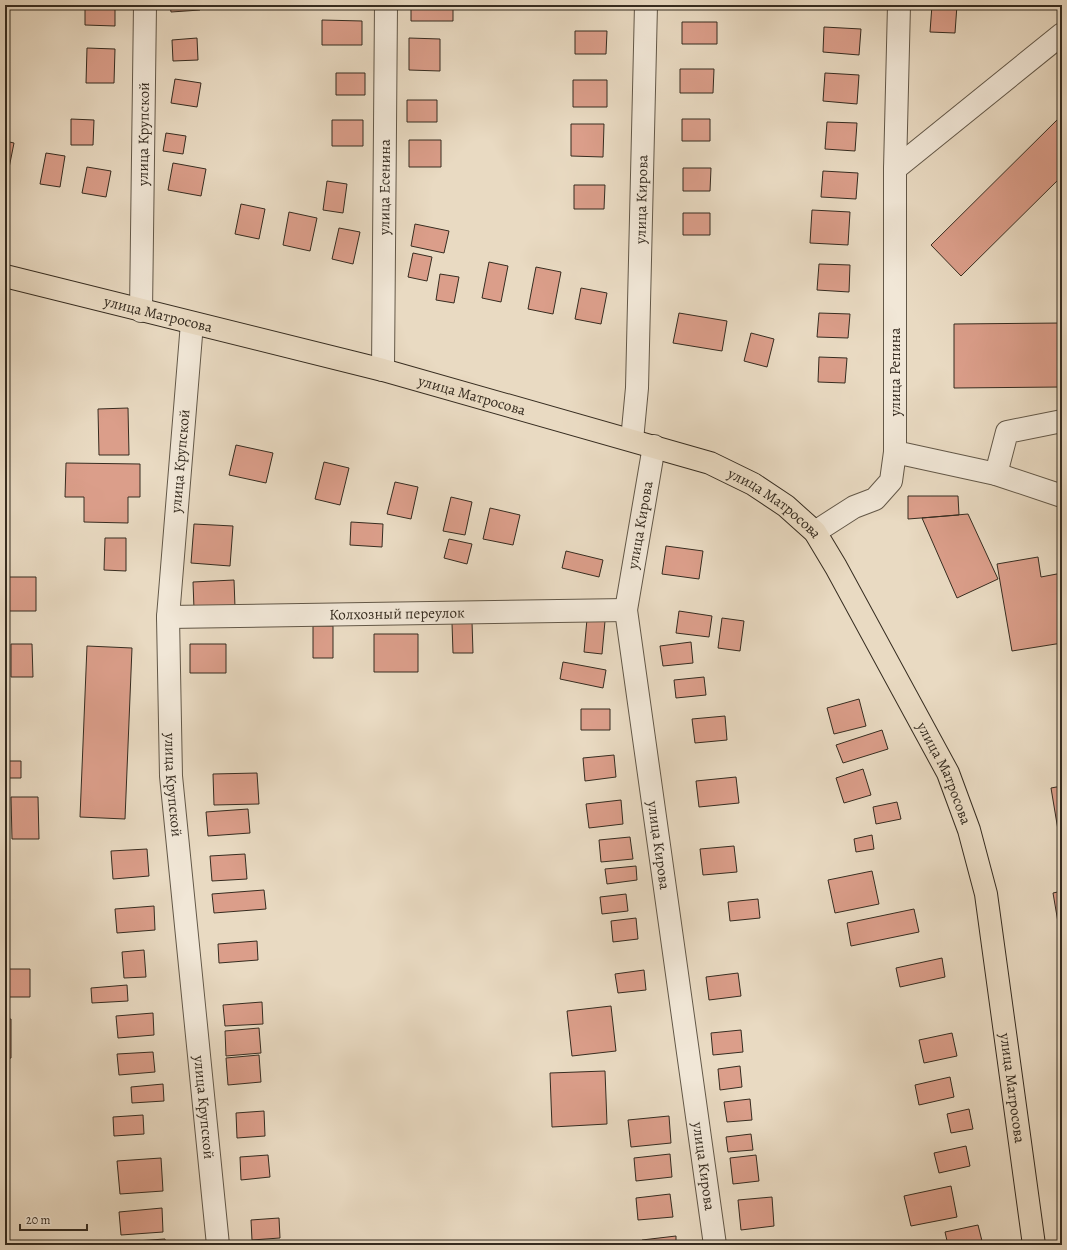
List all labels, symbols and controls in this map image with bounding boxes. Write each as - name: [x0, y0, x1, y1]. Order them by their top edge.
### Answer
- street label: улица Крупской: [133, 82, 154, 187]
- street label: улица Есенина: [374, 139, 395, 236]
- street label: улица Кирова: [630, 154, 652, 245]
- street label: улица Матросова: [101, 291, 215, 337]
- street label: улица Репина: [885, 328, 905, 417]
- street label: улица Матросова: [415, 370, 528, 420]
- street label: улица Крупской: [165, 408, 195, 515]
- street label: улица Матросова: [724, 463, 826, 542]
- street label: улица Кирова: [622, 479, 658, 572]
- street label: Колхозный переулок: [329, 602, 465, 625]
- street label: улица Матросова: [912, 718, 976, 827]
- street label: улица Крупской: [160, 732, 187, 838]
- street label: улица Кирова: [643, 799, 675, 891]
- street label: улица Матросова: [995, 1031, 1030, 1144]
- street label: улица Крупской: [189, 1054, 219, 1160]
- street label: улица Кирова: [688, 1120, 720, 1212]
- scale bar: [20, 1206, 87, 1232]
- text: 20 m: [26, 1212, 50, 1228]

